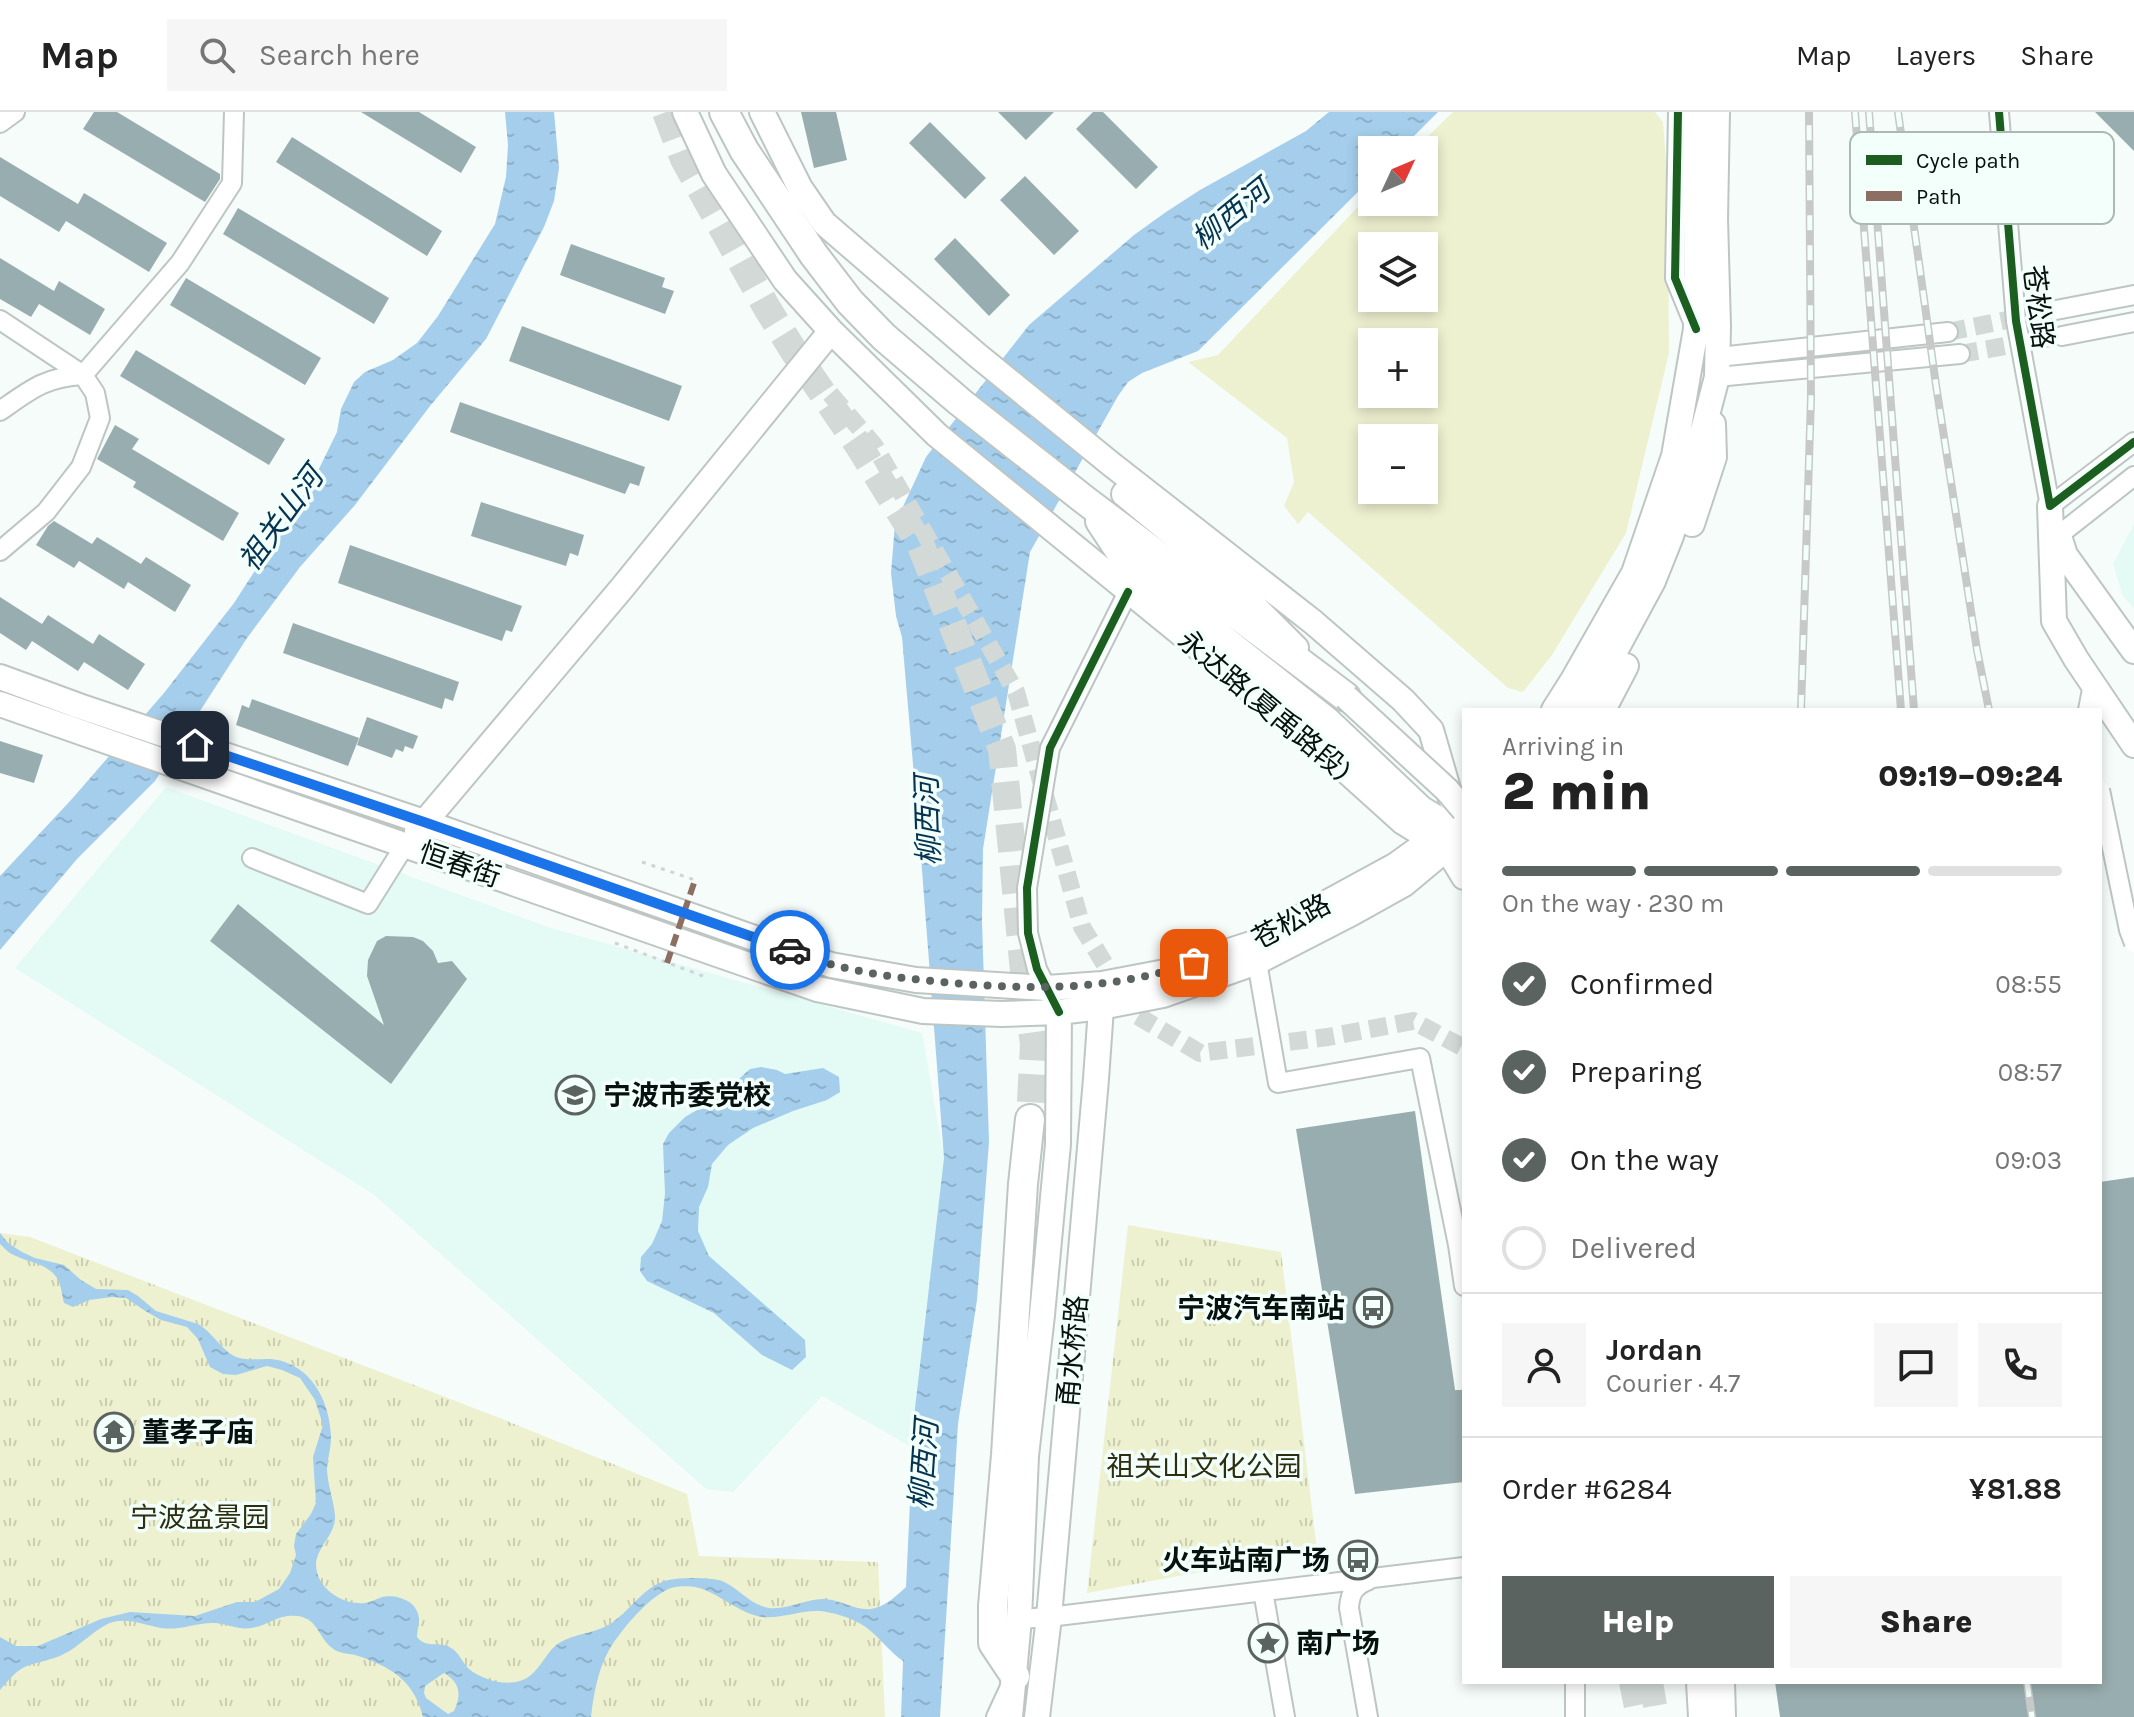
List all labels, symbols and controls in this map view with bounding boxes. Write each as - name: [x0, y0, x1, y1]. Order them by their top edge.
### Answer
- search box: [167, 19, 727, 91]
- text: Map: [40, 33, 119, 78]
- icon: search: [195, 33, 239, 77]
- text: Search here: [259, 37, 420, 73]
- text: Map: [1796, 39, 1851, 72]
- text: Layers: [1895, 39, 1976, 72]
- text: Share: [2020, 39, 2094, 72]
- legend: [1850, 132, 2114, 224]
- north arrow: [1358, 136, 1438, 216]
- map controls: [1358, 136, 1438, 504]
- text: Cycle path: [1916, 148, 2020, 174]
- water label: 柳西河: [1185, 170, 1281, 257]
- text: Path: [1916, 184, 1962, 210]
- button: layers: [1358, 232, 1438, 312]
- street label: 苍松路: [2017, 263, 2060, 351]
- button: +: [1358, 328, 1438, 408]
- button: −: [1358, 424, 1438, 504]
- water label: 祖关山河: [231, 456, 334, 578]
- street label: 永达路(夏禹路段): [1171, 623, 1358, 787]
- pin: [161, 711, 229, 779]
- icon: home: [173, 723, 217, 767]
- text: Arriving in: [1502, 731, 1624, 762]
- text: 09:19–09:24: [1878, 758, 2062, 794]
- text: 2 min: [1502, 761, 1651, 822]
- water label: 柳西河: [908, 770, 948, 867]
- street label: 恒春街: [415, 835, 505, 894]
- street label: 苍松路: [1246, 887, 1336, 956]
- text: On the way · 230 m: [1502, 888, 1724, 919]
- courier: [750, 910, 830, 990]
- icon: car: [768, 928, 812, 972]
- pin: [1160, 929, 1228, 997]
- icon: bag: [1172, 941, 1216, 985]
- icon: check: [1502, 962, 1546, 1006]
- text: Confirmed: [1570, 966, 1714, 1002]
- text: 08:55: [1995, 969, 2062, 1000]
- icon: check: [1502, 1050, 1546, 1094]
- text: Preparing: [1570, 1054, 1702, 1090]
- text: 08:57: [1998, 1057, 2062, 1088]
- school or university icon: 宁波市委党校: [554, 1074, 596, 1116]
- place label: 宁波市委党校: [603, 1079, 771, 1112]
- icon: check: [1502, 1138, 1546, 1182]
- text: On the way: [1570, 1142, 1719, 1178]
- text: 09:03: [1995, 1145, 2062, 1176]
- text: Delivered: [1570, 1230, 1697, 1266]
- bus stop icon: 宁波汽车南站: [1352, 1287, 1394, 1329]
- place label: 宁波汽车南站: [1177, 1292, 1345, 1325]
- street label: 甬水桥路: [1051, 1294, 1094, 1408]
- button: person: [1502, 1323, 1586, 1407]
- button: chat: [1874, 1323, 1958, 1407]
- button: phone: [1978, 1323, 2062, 1407]
- text: Jordan: [1606, 1332, 1703, 1368]
- text: Courier · 4.7: [1606, 1368, 1740, 1399]
- temple icon: 董孝子庙: [93, 1411, 135, 1453]
- water label: 柳西河: [903, 1414, 945, 1511]
- place label: 董孝子庙: [142, 1416, 254, 1449]
- park label: 祖关山文化公园: [1106, 1450, 1302, 1483]
- text: Order #6284: [1502, 1471, 1672, 1507]
- text: ¥81.88: [1969, 1471, 2062, 1507]
- park label: 宁波盆景园: [130, 1501, 270, 1534]
- bus stop icon: 火车站南广场: [1337, 1539, 1379, 1581]
- place label: 火车站南广场: [1162, 1544, 1330, 1577]
- button: Help: [1502, 1576, 1774, 1668]
- button: Share: [1790, 1576, 2062, 1668]
- place icon: 南广场: [1247, 1622, 1289, 1664]
- place label: 南广场: [1296, 1627, 1380, 1660]

